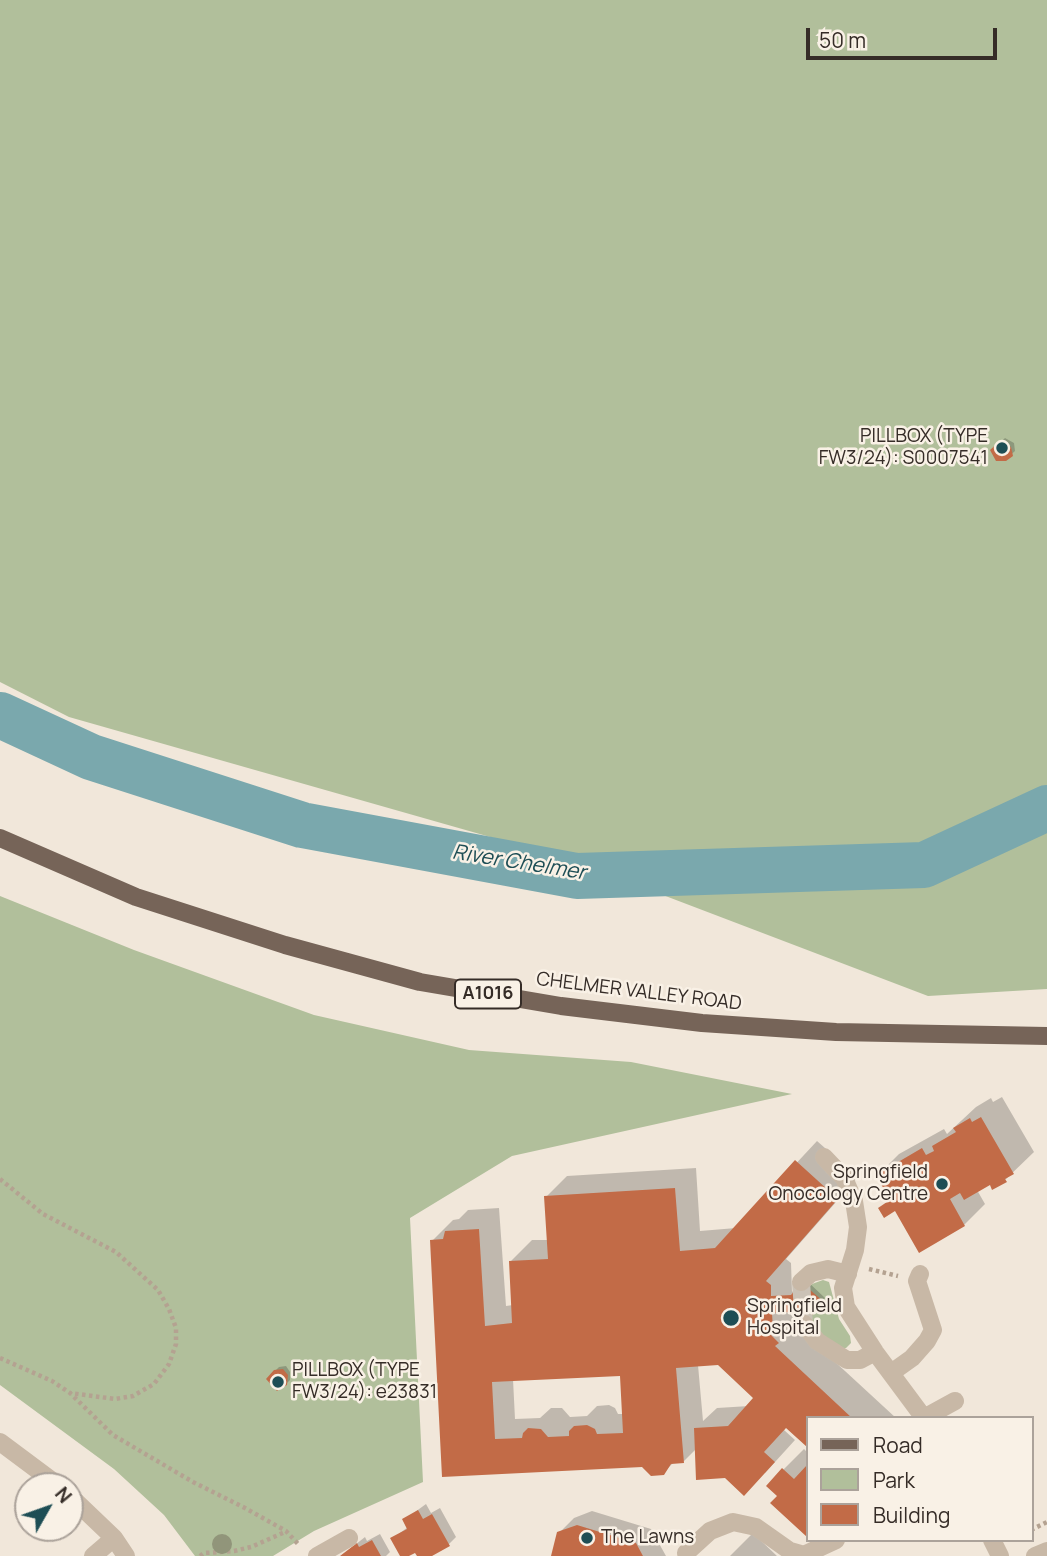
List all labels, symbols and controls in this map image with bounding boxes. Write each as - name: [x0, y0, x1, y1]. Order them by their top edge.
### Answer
- scale bar: [809, 14, 1000, 58]
- text: 50 m: [819, 26, 866, 54]
- place label: PILLBOX (TYPE FW3/24): S0007541: [819, 426, 988, 470]
- marker: PILLBOX (TYPE FW3/24): S0007541: [994, 440, 1010, 456]
- water label: River Chelmer: [451, 840, 587, 886]
- street label: CHELMER VALLEY ROAD: [535, 968, 743, 1016]
- road number: A1016: [455, 979, 521, 1009]
- place label: Springfield Onocology Centre: [769, 1162, 928, 1206]
- marker: Springfield Onocology Centre: [934, 1176, 950, 1192]
- place label: Springfield Hospital: [747, 1296, 842, 1340]
- marker: Springfield Hospital: [721, 1308, 741, 1328]
- place label: PILLBOX (TYPE FW3/24): e23831: [292, 1360, 437, 1404]
- marker: PILLBOX (TYPE FW3/24): e23831: [270, 1374, 286, 1390]
- legend: [806, 1416, 1033, 1542]
- text: Road: [873, 1431, 923, 1459]
- text: Park: [873, 1466, 915, 1494]
- north arrow: [14, 1472, 84, 1542]
- text: N: [49, 1481, 78, 1508]
- text: Building: [873, 1501, 950, 1529]
- place label: The Lawns: [601, 1527, 694, 1549]
- marker: The Lawns: [579, 1530, 595, 1546]

